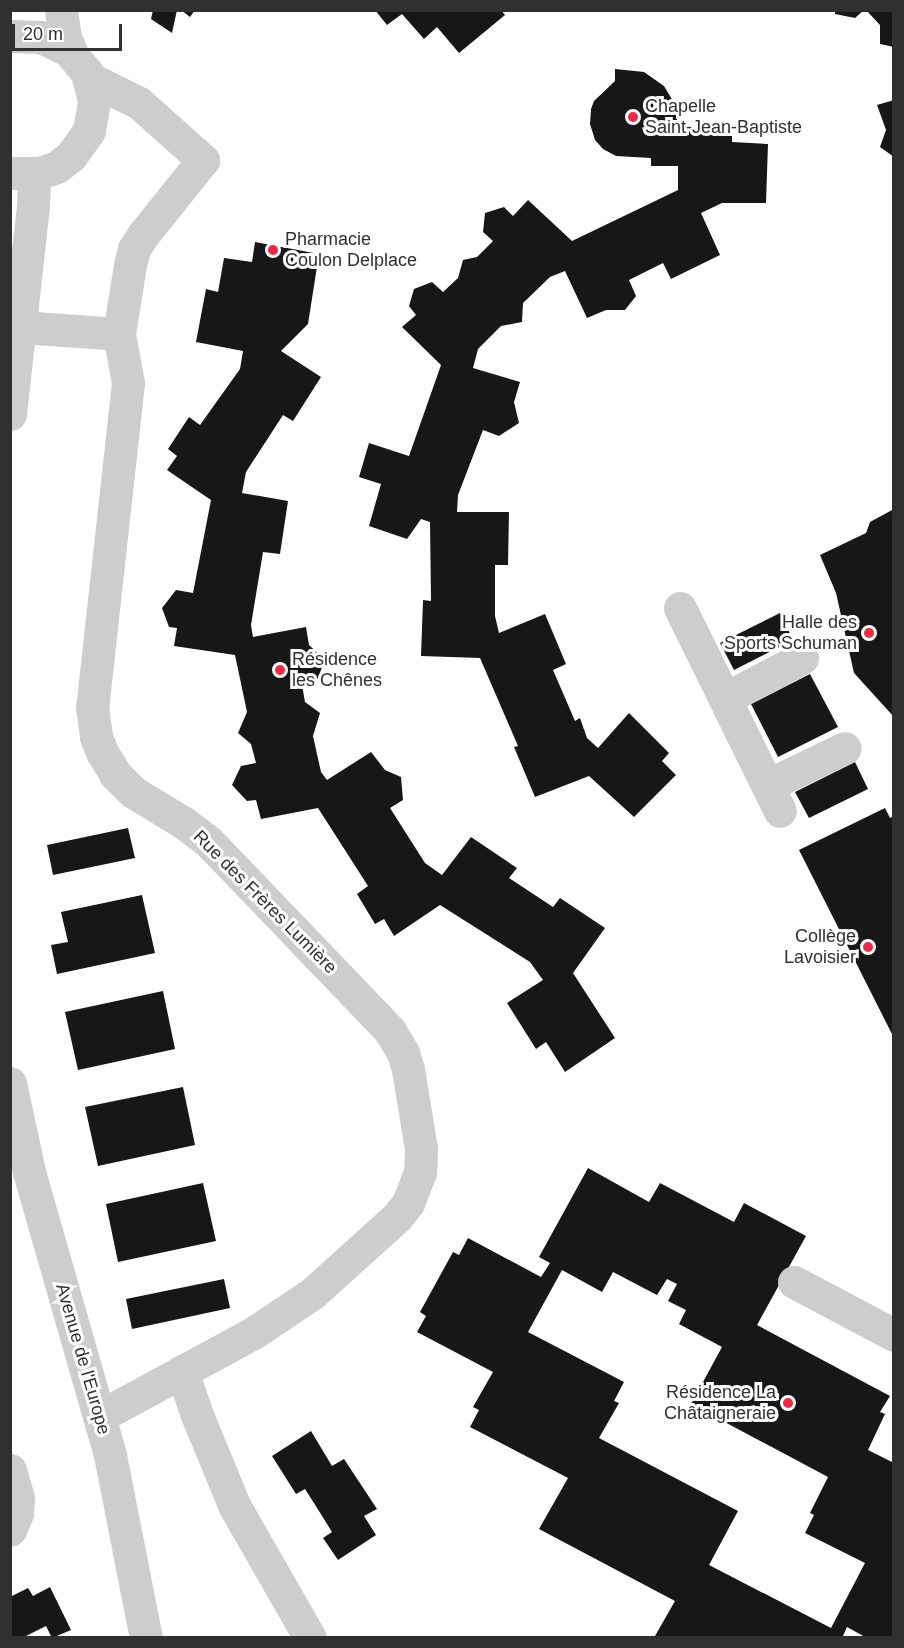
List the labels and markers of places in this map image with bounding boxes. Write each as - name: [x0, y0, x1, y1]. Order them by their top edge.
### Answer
- place label: Chapelle Saint-Jean-Baptiste: [645, 96, 802, 138]
- marker: Chapelle Saint-Jean-Baptiste: [626, 110, 640, 124]
- place label: Pharmacie Coulon Delplace: [285, 229, 417, 272]
- marker: Pharmacie Coulon Delplace: [266, 243, 280, 257]
- place label: Halle des Sports Schuman: [724, 612, 857, 654]
- marker: Halle des Sports Schuman: [862, 626, 876, 640]
- place label: Résidence les Chênes: [292, 649, 382, 692]
- marker: Résidence les Chênes: [273, 663, 287, 677]
- place label: Collège Lavoisier: [784, 926, 856, 968]
- marker: Collège Lavoisier: [861, 940, 875, 954]
- place label: Résidence La Châtaigneraie: [664, 1382, 776, 1424]
- marker: Résidence La Châtaigneraie: [781, 1396, 795, 1410]

